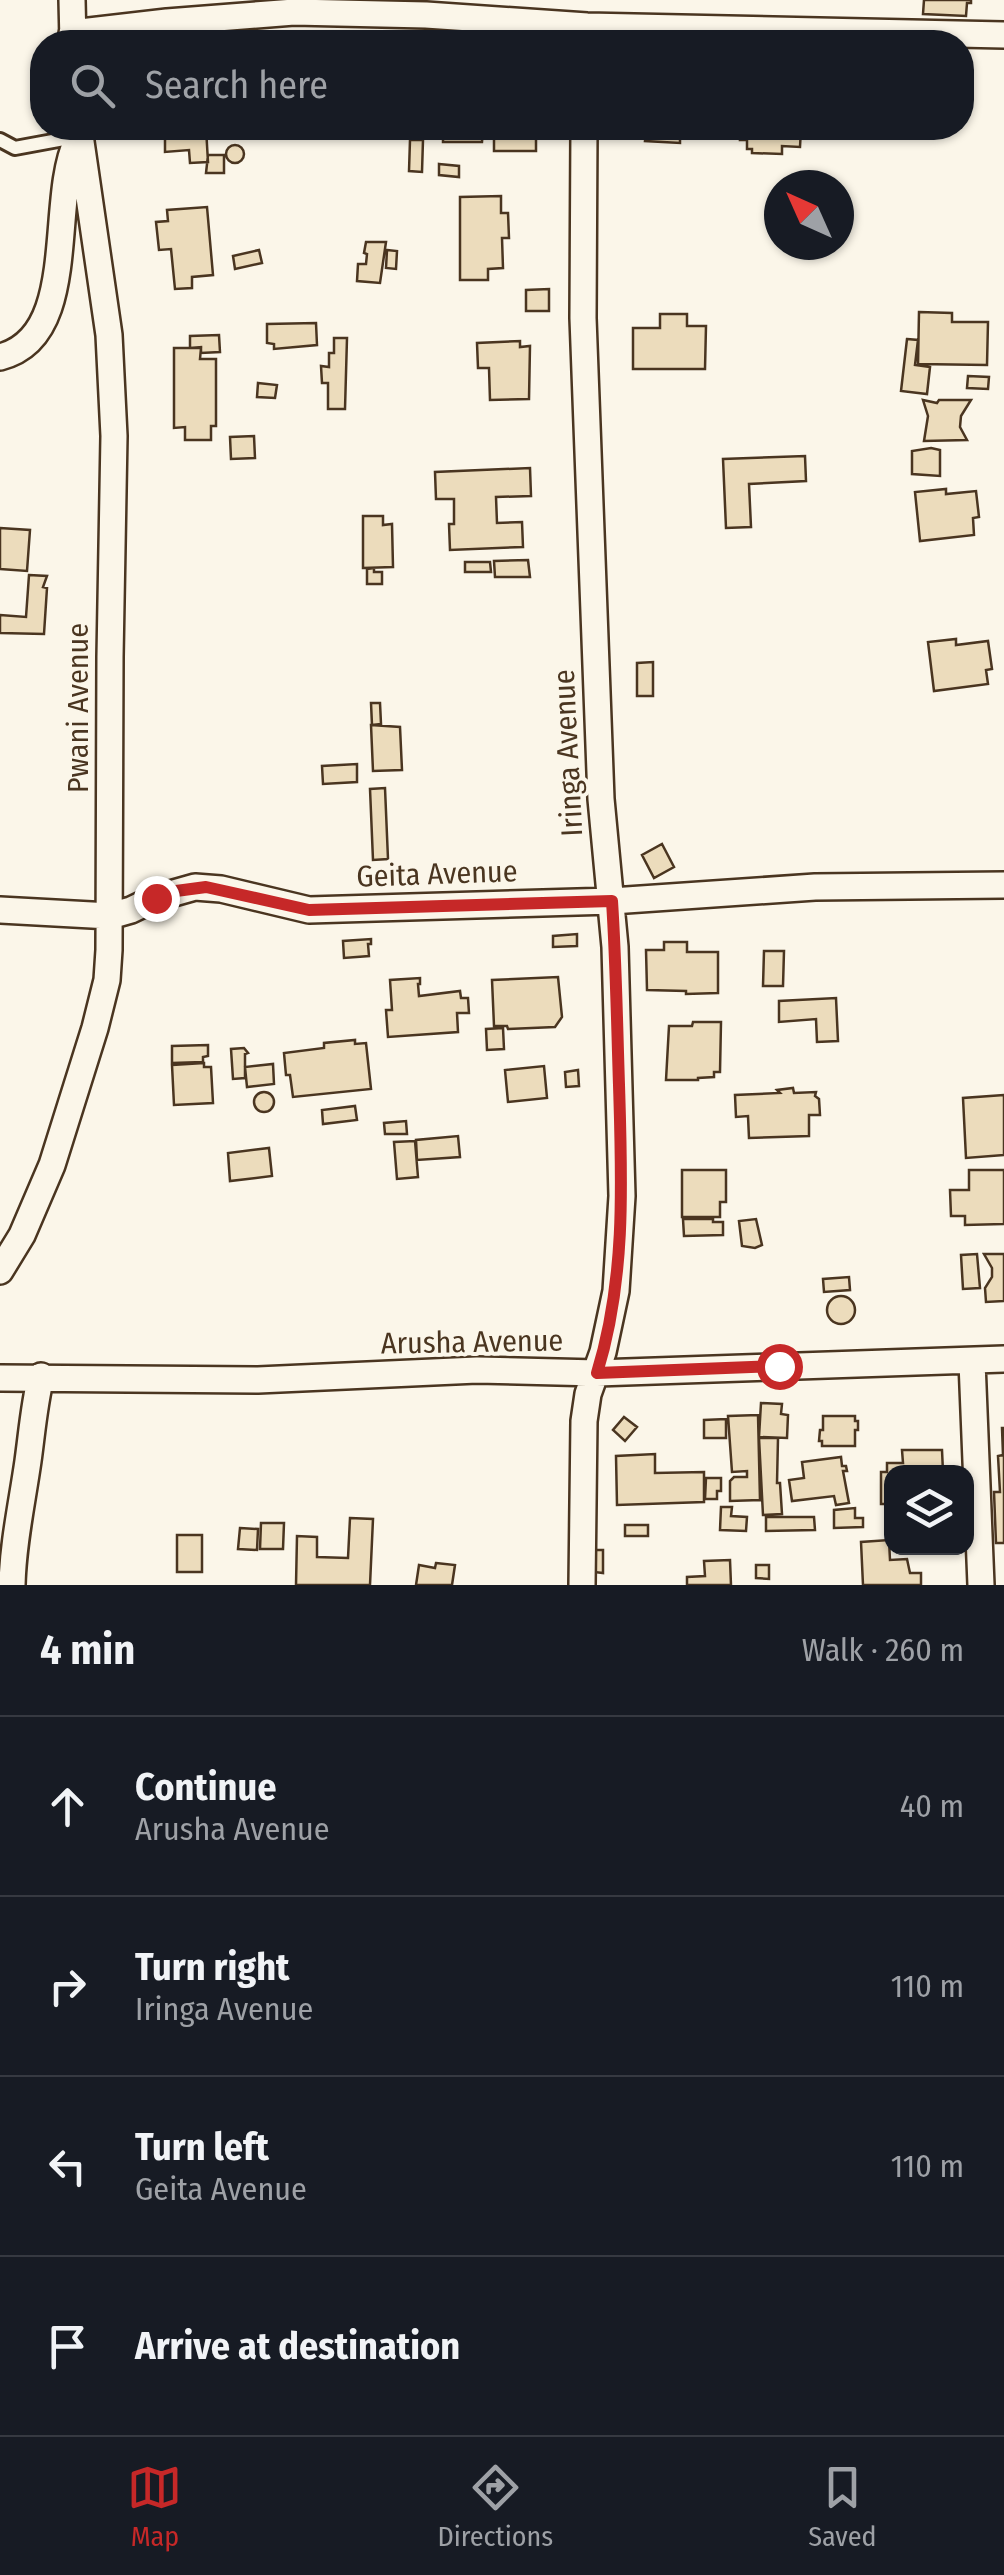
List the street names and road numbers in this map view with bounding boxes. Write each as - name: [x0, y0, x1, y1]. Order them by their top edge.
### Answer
- street label: Pwani Avenue: [60, 623, 96, 793]
- street label: Iringa Avenue: [546, 669, 590, 837]
- street label: Geita Avenue: [356, 853, 518, 895]
- street label: Arusha Avenue: [380, 1322, 564, 1362]

